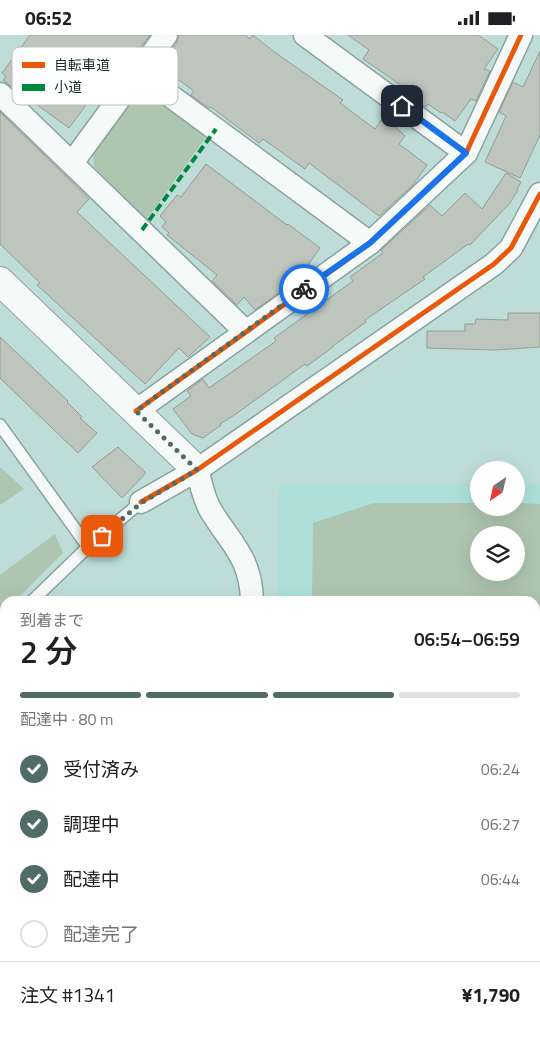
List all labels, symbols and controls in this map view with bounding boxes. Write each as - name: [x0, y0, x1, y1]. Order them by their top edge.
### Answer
- text: 06:52: [25, 3, 72, 32]
- legend: [12, 47, 178, 105]
- text: 自転車道: [54, 54, 110, 75]
- text: 小道: [54, 76, 82, 97]
- pin: [381, 85, 423, 127]
- icon: home: [388, 92, 416, 120]
- courier: [279, 264, 329, 314]
- icon: bike: [290, 275, 318, 303]
- north arrow: [470, 461, 525, 516]
- map controls: [470, 461, 525, 581]
- pin: [81, 515, 123, 557]
- icon: bag: [88, 522, 116, 550]
- button: layers: [470, 526, 525, 581]
- text: 到着まで: [20, 608, 84, 632]
- text: 06:54–06:59: [414, 624, 520, 653]
- text: 2 分: [20, 627, 77, 675]
- text: 配達中 · 80 m: [20, 707, 113, 731]
- text: 受付済み: [63, 754, 139, 783]
- icon: check: [20, 755, 48, 783]
- text: 06:24: [481, 757, 520, 781]
- text: 調理中: [63, 809, 120, 838]
- icon: check: [20, 810, 48, 838]
- text: 06:27: [481, 812, 520, 836]
- text: 配達中: [63, 864, 120, 893]
- icon: check: [20, 865, 48, 893]
- text: 06:44: [481, 867, 520, 891]
- text: 配達完了: [63, 919, 139, 948]
- text: 注文 #1341: [20, 980, 115, 1009]
- text: ¥1,790: [462, 980, 520, 1009]

